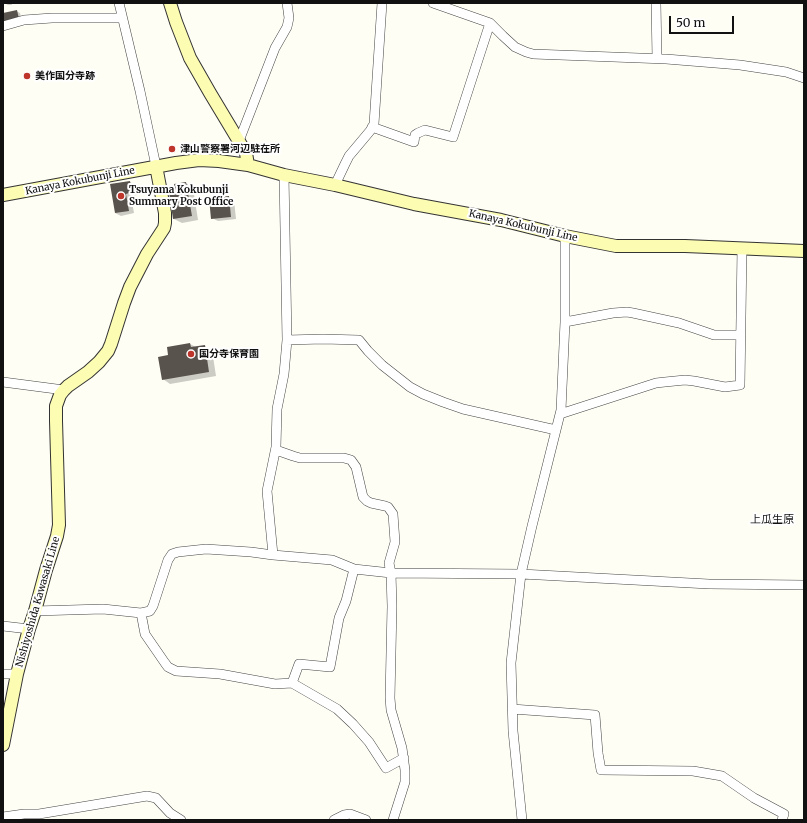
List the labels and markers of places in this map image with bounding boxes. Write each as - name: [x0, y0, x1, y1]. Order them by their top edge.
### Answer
- place label: 美作国分寺跡: [35, 70, 95, 82]
- marker: 美作国分寺跡: [22, 71, 32, 81]
- place label: 津山警察署河辺駐在所: [180, 143, 280, 155]
- marker: 津山警察署河辺駐在所: [167, 144, 177, 154]
- place label: Tsuyama Kokubunji Summary Post Office: [129, 184, 233, 208]
- marker: Tsuyama Kokubunji Summary Post Office: [116, 191, 126, 201]
- place label: 国分寺保育園: [199, 348, 259, 360]
- marker: 国分寺保育園: [186, 349, 196, 359]

